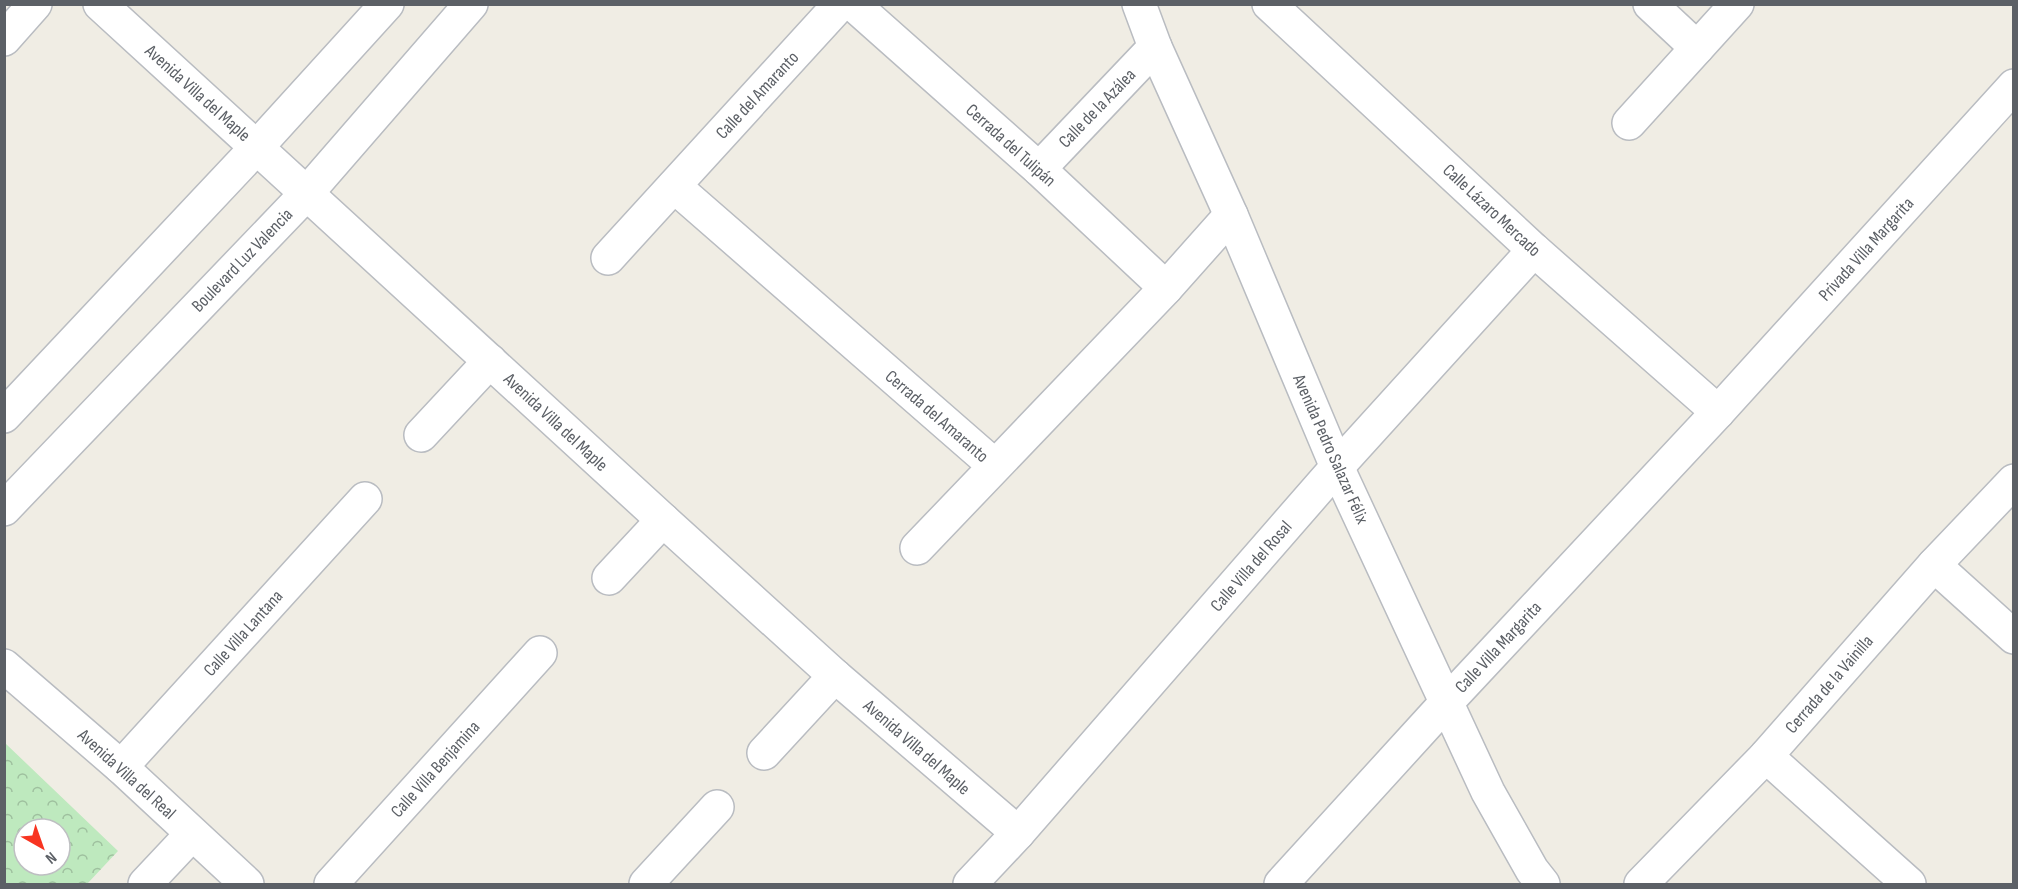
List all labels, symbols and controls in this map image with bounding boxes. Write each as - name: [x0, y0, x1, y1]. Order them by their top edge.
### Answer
- street label: Avenida Villa del Maple: [140, 40, 255, 146]
- street label: Calle del Amaranto: [711, 47, 803, 143]
- street label: Calle de la Azálea: [1054, 64, 1140, 152]
- street label: Cerrada del Tulipán: [961, 100, 1060, 191]
- street label: Calle Lázaro Mercado: [1438, 160, 1545, 261]
- street label: Privada Villa Margarita: [1814, 193, 1918, 305]
- street label: Boulevard Luz Valencia: [188, 204, 297, 317]
- street label: Cerrada del Amaranto: [881, 366, 993, 467]
- street label: Avenida Villa del Maple: [499, 368, 612, 476]
- street label: Avenida Pedro Salazar Félix: [1288, 370, 1373, 527]
- street label: Calle Villa del Rosal: [1206, 517, 1296, 616]
- street label: Calle Villa Lantana: [199, 586, 288, 681]
- street label: Calle Villa Margarita: [1451, 597, 1546, 697]
- street label: Cerrada de la Vainilla: [1781, 631, 1878, 738]
- street label: Avenida Villa del Maple: [858, 695, 974, 799]
- street label: Calle Villa Benjamina: [387, 717, 484, 822]
- street label: Avenida Villa del Real: [73, 724, 180, 824]
- north arrow: [12, 817, 72, 877]
- text: N: [41, 847, 60, 867]

